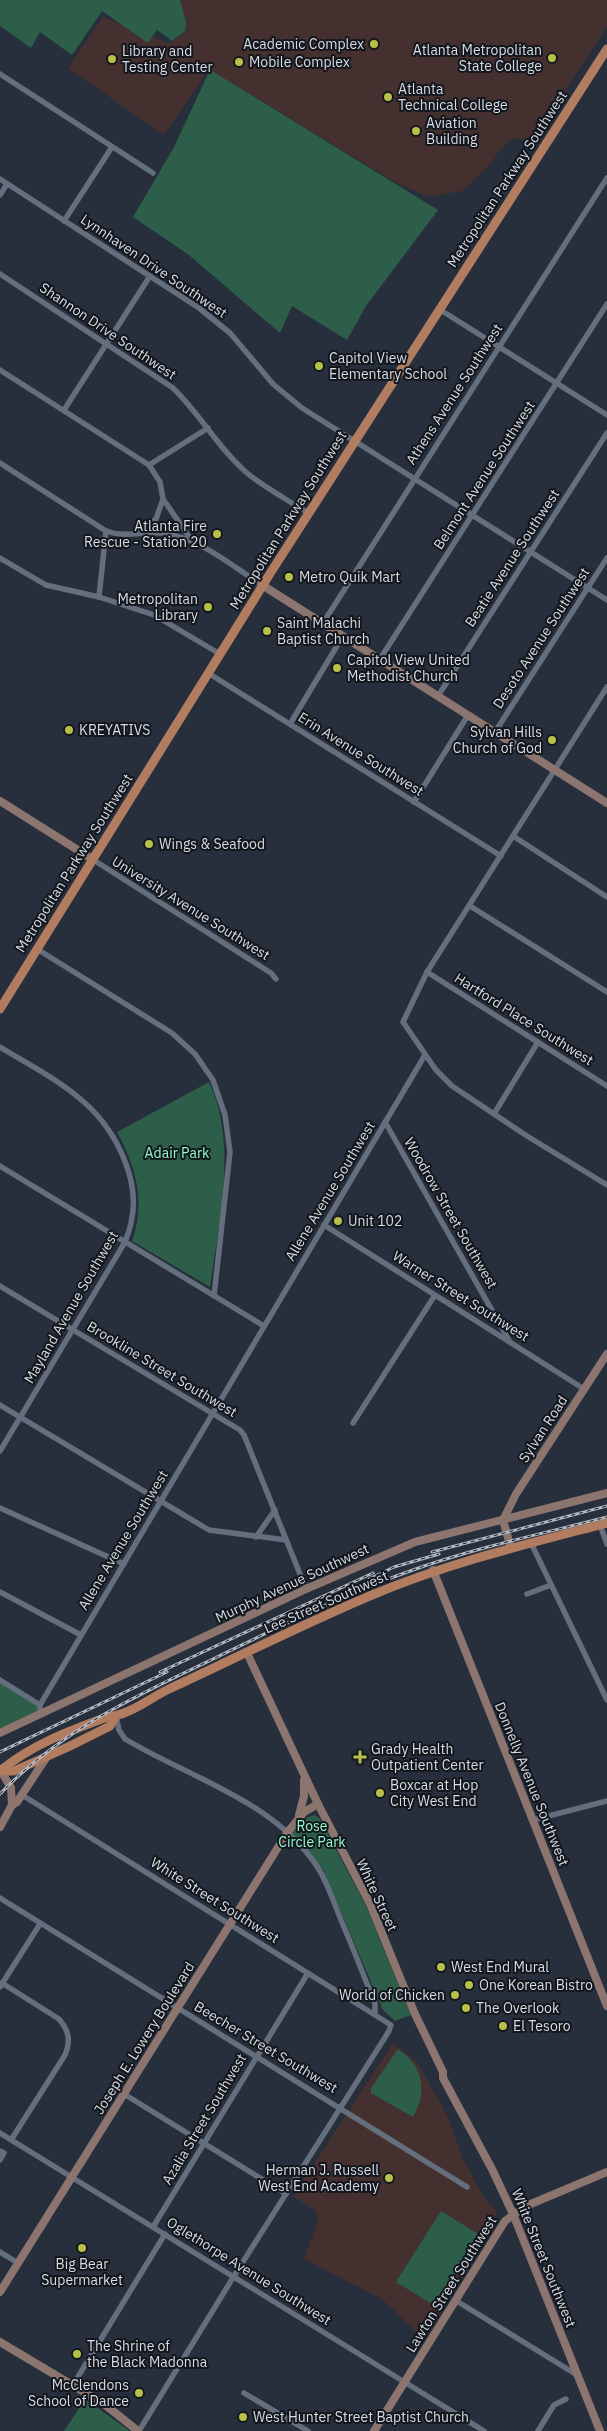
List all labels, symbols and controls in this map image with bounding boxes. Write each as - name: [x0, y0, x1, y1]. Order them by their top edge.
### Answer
- place label: Academic Complex: [243, 35, 364, 53]
- marker: Academic Complex: [368, 38, 380, 50]
- place label: Atlanta Metropolitan State College: [413, 41, 542, 75]
- place label: Library and Testing Center: [122, 42, 213, 76]
- marker: Atlanta Metropolitan State College: [546, 52, 558, 64]
- marker: Library and Testing Center: [106, 53, 118, 65]
- place label: Mobile Complex: [249, 53, 350, 71]
- marker: Mobile Complex: [233, 56, 245, 68]
- place label: Atlanta Technical College: [398, 80, 508, 114]
- street label: Metropolitan Parkway Southwest: [443, 87, 571, 271]
- marker: Atlanta Technical College: [382, 91, 394, 103]
- place label: Aviation Building: [426, 114, 478, 148]
- marker: Aviation Building: [410, 125, 422, 137]
- street label: Lynnhaven Drive Southwest: [77, 210, 231, 322]
- street label: Shannon Drive Southwest: [36, 278, 180, 384]
- street label: Athens Avenue Southwest: [402, 320, 506, 468]
- place label: Capitol View Elementary School: [329, 349, 447, 383]
- marker: Capitol View Elementary School: [313, 360, 325, 372]
- street label: Belmont Avenue Southwest: [429, 397, 539, 553]
- street label: Metropolitan Parkway Southwest: [225, 427, 351, 613]
- street label: Beatie Avenue Southwest: [461, 486, 563, 630]
- place label: Atlanta Fire Rescue - Station 20: [84, 517, 207, 551]
- marker: Atlanta Fire Rescue - Station 20: [211, 528, 223, 540]
- street label: Desoto Avenue Southwest: [489, 564, 593, 712]
- place label: Metro Quik Mart: [299, 568, 400, 586]
- marker: Metro Quik Mart: [283, 571, 295, 583]
- place label: Metropolitan Library: [118, 590, 198, 624]
- marker: Metropolitan Library: [202, 601, 214, 613]
- place label: Saint Malachi Baptist Church: [277, 614, 370, 648]
- marker: Saint Malachi Baptist Church: [261, 625, 273, 637]
- place label: Capitol View United Methodist Church: [347, 651, 470, 685]
- marker: Capitol View United Methodist Church: [331, 662, 343, 674]
- street label: Erin Avenue Southwest: [295, 708, 427, 800]
- place label: KREYATIVS: [79, 721, 150, 739]
- place label: Sylvan Hills Church of God: [453, 723, 542, 757]
- marker: KREYATIVS: [63, 724, 75, 736]
- marker: Sylvan Hills Church of God: [546, 734, 558, 746]
- street label: Metropolitan Parkway Southwest: [11, 770, 137, 956]
- place label: Wings & Seafood: [159, 835, 265, 853]
- marker: Wings & Seafood: [143, 838, 155, 850]
- street label: University Avenue Southwest: [109, 852, 273, 964]
- street label: Hartford Place Southwest: [451, 969, 597, 1069]
- street label: Allene Avenue Southwest: [281, 1118, 379, 1264]
- street label: Woodrow Street Southwest: [400, 1134, 502, 1292]
- park label: Adair Park: [145, 1144, 210, 1162]
- place label: Unit 102: [348, 1212, 402, 1230]
- marker: Unit 102: [332, 1215, 344, 1227]
- street label: Mayland Avenue Southwest: [20, 1227, 122, 1386]
- street label: Warner Street Southwest: [389, 1247, 533, 1345]
- street label: Brookline Street Southwest: [84, 1317, 240, 1421]
- street label: Sylvan Road: [515, 1392, 571, 1466]
- street label: Allene Avenue Southwest: [74, 1467, 172, 1613]
- street label: Murphy Avenue Southwest: [212, 1539, 372, 1627]
- street label: Lee Street Southwest: [261, 1566, 391, 1637]
- street label: Donnelly Avenue Southwest: [491, 1699, 573, 1869]
- place label: Grady Health Outpatient Center: [371, 1740, 484, 1774]
- marker: Grady Health Outpatient Center: [353, 1750, 367, 1764]
- place label: Boxcar at Hop City West End: [390, 1776, 478, 1810]
- marker: Boxcar at Hop City West End: [374, 1787, 386, 1799]
- park label: Rose Circle Park: [278, 1817, 346, 1851]
- street label: White Street Southwest: [147, 1853, 283, 1947]
- street label: White Street: [352, 1856, 402, 1934]
- street label: Joseph E. Lowery Boulevard: [90, 1958, 198, 2118]
- place label: West End Mural: [451, 1958, 549, 1976]
- marker: West End Mural: [435, 1961, 447, 1973]
- place label: One Korean Bistro: [479, 1976, 593, 1994]
- marker: One Korean Bistro: [463, 1979, 475, 1991]
- place label: World of Chicken: [339, 1986, 445, 2004]
- marker: World of Chicken: [449, 1989, 461, 2001]
- street label: Beecher Street Southwest: [191, 1997, 341, 2097]
- place label: The Overlook: [476, 1999, 560, 2017]
- marker: The Overlook: [460, 2002, 472, 2014]
- place label: El Tesoro: [513, 2017, 571, 2035]
- marker: El Tesoro: [497, 2020, 509, 2032]
- street label: Azalia Street Southwest: [158, 2050, 250, 2188]
- place label: Herman J. Russell West End Academy: [258, 2161, 379, 2195]
- marker: Herman J. Russell West End Academy: [383, 2172, 395, 2184]
- street label: White Street Southwest: [508, 2186, 580, 2330]
- street label: Lawton Street Southwest: [402, 2212, 500, 2356]
- street label: Oglethorpe Avenue Southwest: [163, 2213, 335, 2329]
- marker: Big Bear Supermarket: [76, 2242, 88, 2254]
- place label: Big Bear Supermarket: [41, 2255, 123, 2289]
- place label: The Shrine of the Black Madonna: [87, 2337, 208, 2371]
- marker: The Shrine of the Black Madonna: [71, 2348, 83, 2360]
- place label: McClendons School of Dance: [28, 2376, 129, 2410]
- marker: McClendons School of Dance: [133, 2387, 145, 2399]
- place label: West Hunter Street Baptist Church: [253, 2408, 469, 2426]
- marker: West Hunter Street Baptist Church: [237, 2411, 249, 2423]

